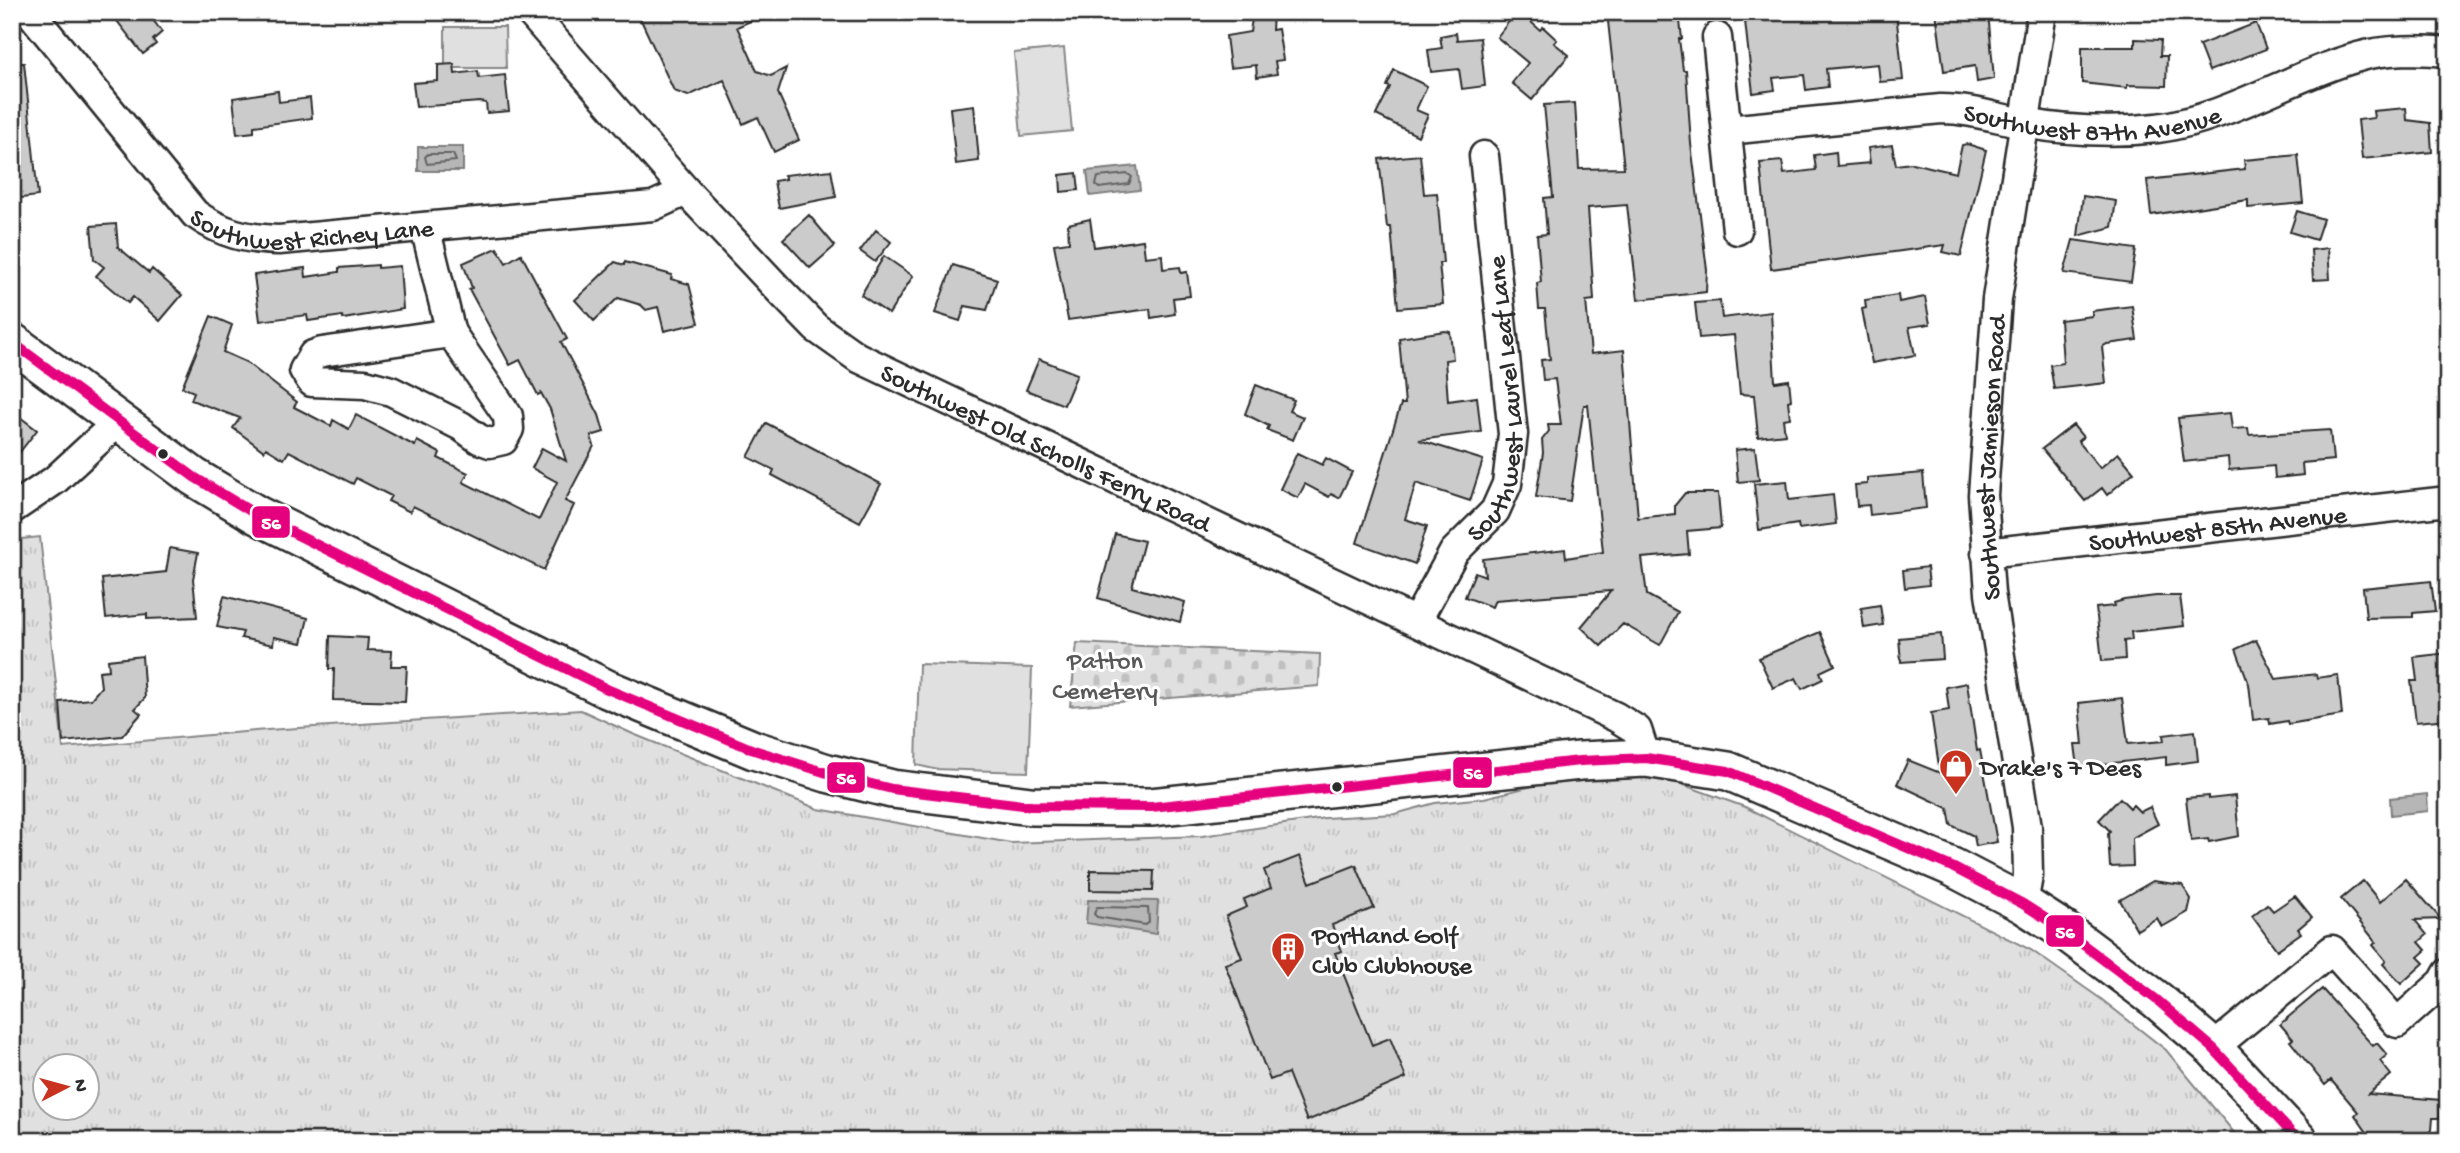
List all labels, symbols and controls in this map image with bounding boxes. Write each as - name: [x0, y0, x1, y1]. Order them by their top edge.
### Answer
- street label: Southwest 87th Avenue: [1961, 100, 2227, 151]
- street label: Southwest Richey Lane: [182, 204, 436, 260]
- street label: Southwest Laurel Leaf Lane: [1462, 253, 1533, 550]
- street label: Southwest Jamieson Road: [1972, 312, 2016, 602]
- street label: Southwest Old Scholls Ferry Road: [874, 359, 1216, 543]
- unlabelled marker: [156, 447, 170, 461]
- street label: Southwest 85th Avenue: [2088, 501, 2349, 561]
- line badge: 56: [251, 505, 291, 539]
- text: 56: [261, 514, 281, 537]
- park label: Patton Cemetery: [1052, 648, 1158, 709]
- shop icon: Drake's 7 Dees: [1937, 747, 1975, 796]
- place label: Drake's 7 Dees: [1978, 755, 2142, 786]
- line badge: 56: [1452, 756, 1493, 789]
- line badge: 56: [826, 761, 866, 794]
- text: 56: [1463, 764, 1483, 787]
- text: 56: [836, 769, 856, 792]
- unlabelled marker: [1330, 780, 1344, 794]
- line badge: 56: [2045, 914, 2085, 948]
- place label: Portland Golf Club Clubhouse: [1311, 923, 1473, 984]
- text: 56: [2055, 923, 2075, 946]
- building icon: Portland Golf Club Clubhouse: [1269, 930, 1307, 979]
- north arrow: [32, 1052, 102, 1122]
- text: N: [67, 1078, 92, 1093]

